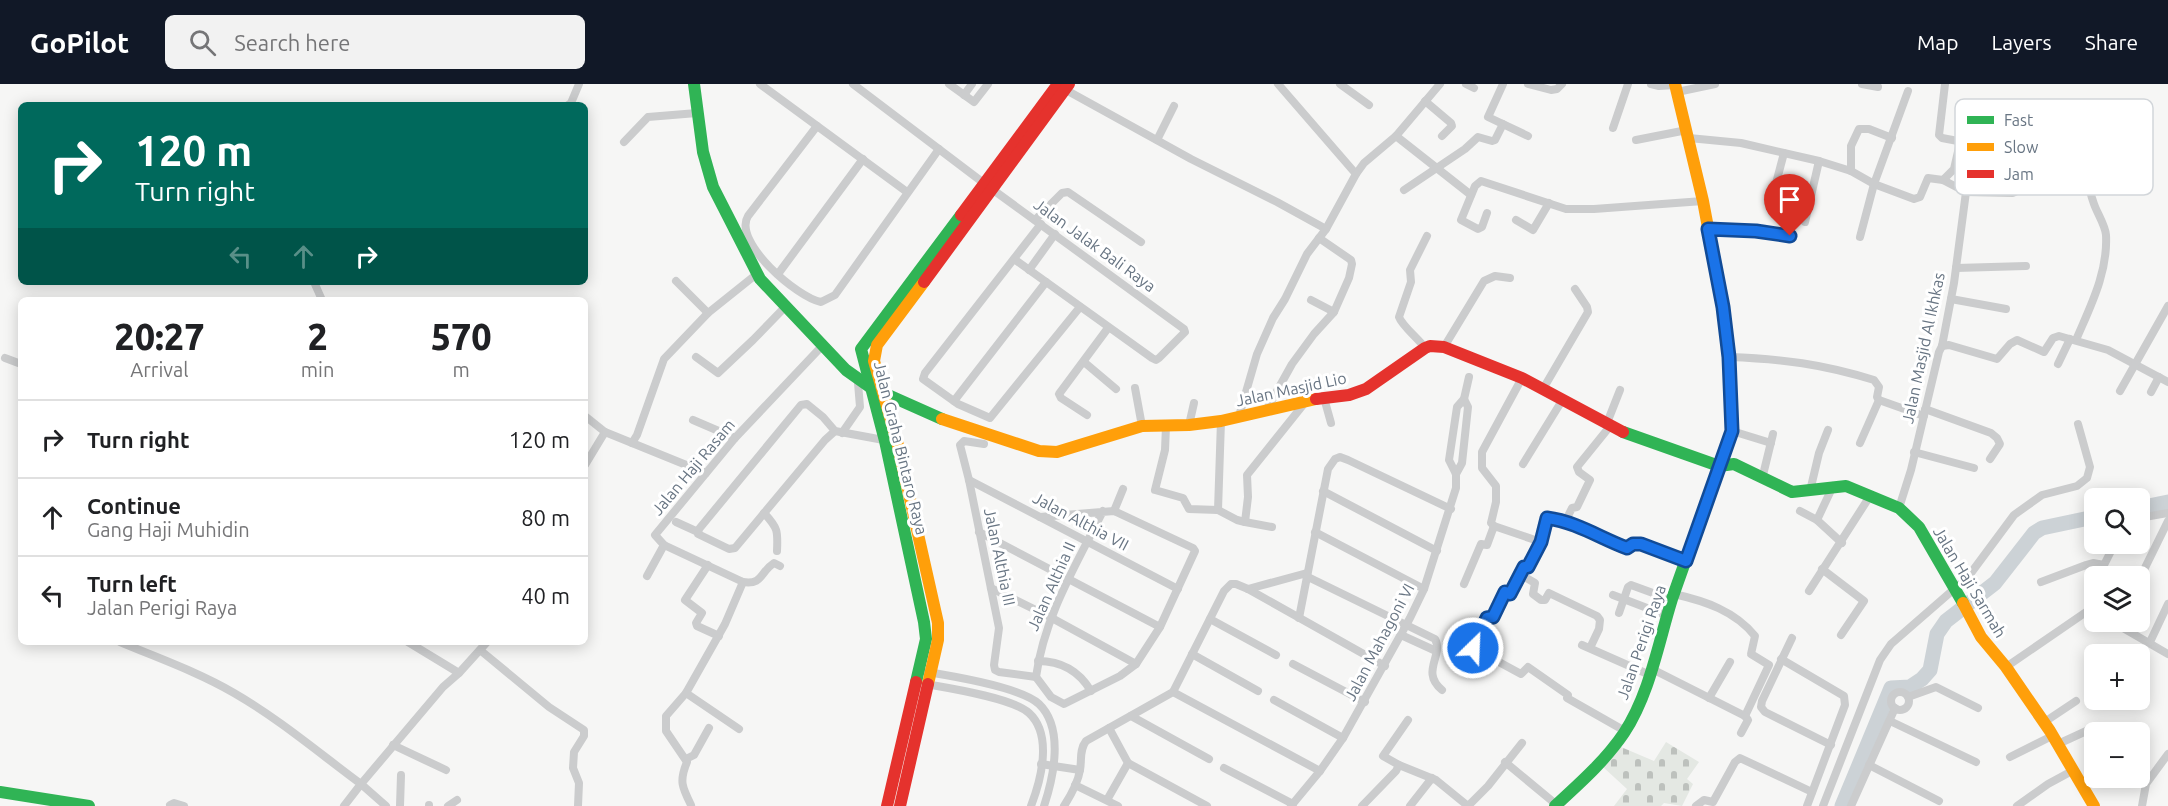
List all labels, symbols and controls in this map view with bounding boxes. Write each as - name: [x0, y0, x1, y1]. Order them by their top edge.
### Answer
- search box: [165, 15, 585, 69]
- icon: search: [186, 26, 219, 59]
- text: GoPilot: [30, 27, 129, 58]
- text: Search here: [234, 30, 350, 55]
- text: Map: [1917, 30, 1958, 54]
- text: Layers: [1991, 30, 2052, 54]
- text: Share: [2085, 30, 2138, 54]
- legend: [1955, 99, 2153, 195]
- text: Fast: [2004, 111, 2034, 129]
- icon: right: [36, 126, 114, 204]
- text: 120 m: [135, 127, 252, 174]
- text: Slow: [2004, 138, 2039, 156]
- text: Jam: [2004, 165, 2034, 183]
- pin: [1764, 174, 1815, 236]
- text: Turn right: [135, 176, 255, 206]
- icon: arrive: [1773, 183, 1806, 216]
- street label: Jalan Jalak Bali Raya: [1031, 195, 1159, 295]
- icon: left: [224, 240, 257, 273]
- icon: ahead: [287, 240, 320, 273]
- icon: right: [350, 240, 383, 273]
- street label: Jalan Masjid Al Ikhkas: [1898, 271, 1948, 425]
- text: 20:27: [114, 316, 204, 357]
- text: 2: [307, 316, 328, 357]
- text: 570: [431, 316, 492, 357]
- text: Arrival: [130, 358, 189, 381]
- text: min: [301, 358, 334, 381]
- text: m: [453, 358, 470, 381]
- street label: Jalan Graha Bintaro Raya: [871, 359, 931, 537]
- street label: Jalan Masjid Lio: [1234, 368, 1348, 410]
- street label: Jalan Haji Rasam: [648, 416, 738, 518]
- icon: right: [36, 423, 69, 456]
- text: Turn right: [87, 427, 189, 452]
- text: 120 m: [509, 427, 570, 452]
- street label: Jalan Althia VII: [1030, 488, 1132, 554]
- map controls: [2084, 488, 2150, 788]
- button: search: [2084, 488, 2150, 554]
- text: Continue: [87, 493, 181, 518]
- icon: ahead: [36, 501, 69, 534]
- text: 80 m: [521, 505, 570, 530]
- street label: Jalan Althia III: [981, 506, 1019, 608]
- text: Gang Haji Muhidin: [87, 518, 250, 541]
- street label: Jalan Haji Sarmah: [1930, 523, 2010, 641]
- street label: Jalan Althia II: [1023, 539, 1079, 633]
- button: layers: [2084, 566, 2150, 632]
- text: Turn left: [87, 571, 177, 596]
- icon: left: [36, 579, 69, 612]
- street label: Jalan Mahagoni VI: [1340, 580, 1418, 704]
- street label: Jalan Perigi Raya: [1613, 582, 1669, 702]
- text: 40 m: [521, 583, 570, 608]
- text: Jalan Perigi Raya: [87, 596, 237, 619]
- position arrow: [1441, 616, 1505, 680]
- button: +: [2084, 644, 2150, 710]
- button: −: [2084, 722, 2150, 788]

